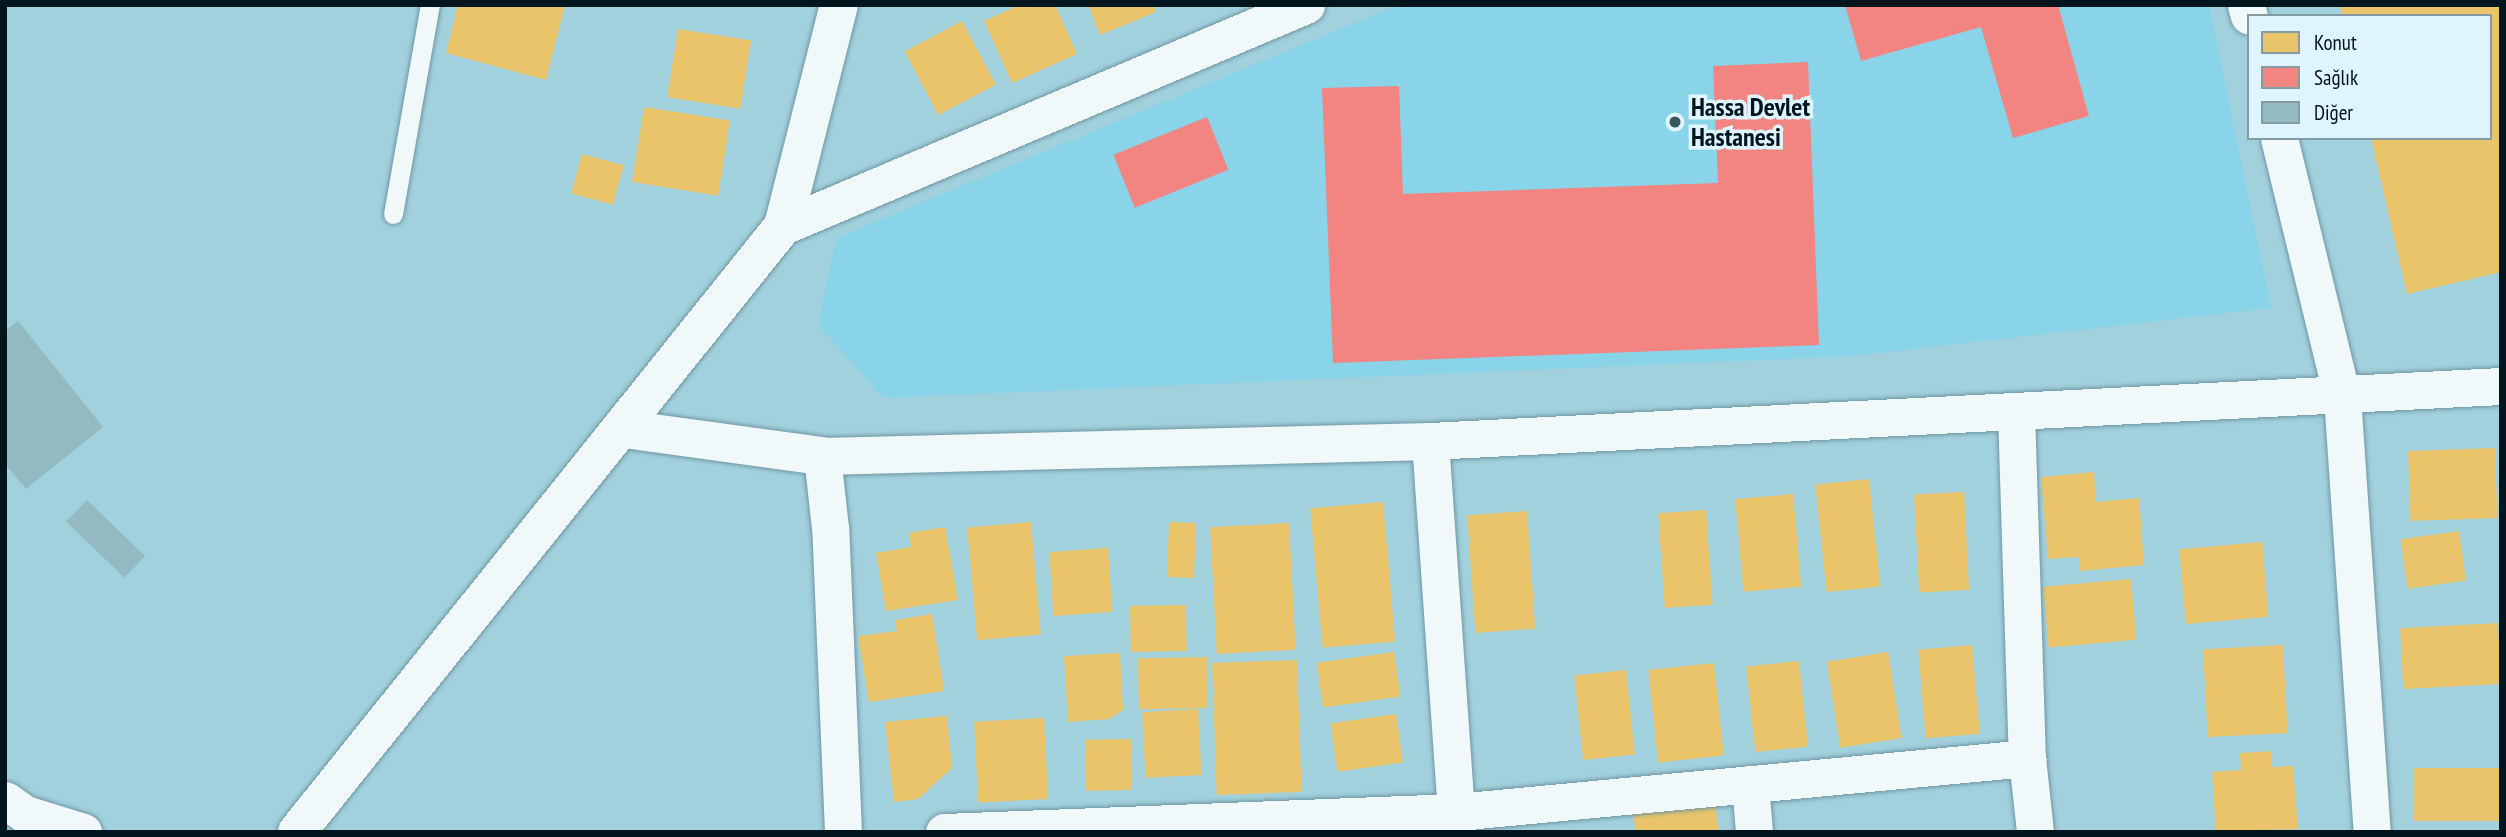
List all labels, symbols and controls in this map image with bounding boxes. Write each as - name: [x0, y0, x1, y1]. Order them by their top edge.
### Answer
- legend: [2247, 14, 2492, 140]
- text: Konut: [2314, 29, 2357, 56]
- text: Sağlık: [2314, 64, 2358, 91]
- place label: Hassa Devlet Hastanesi: [1691, 91, 1810, 152]
- text: Diğer: [2314, 99, 2353, 126]
- marker: Hassa Devlet Hastanesi: [1665, 112, 1685, 132]

